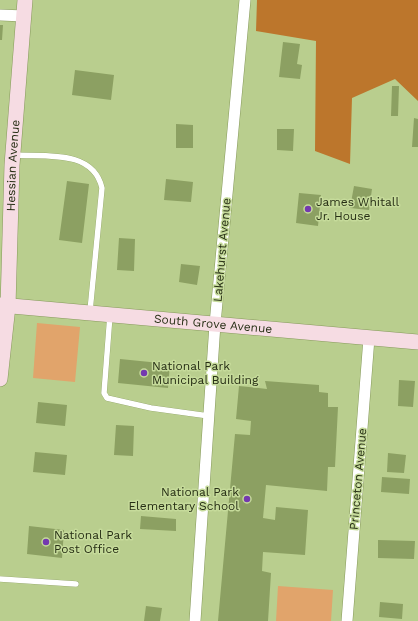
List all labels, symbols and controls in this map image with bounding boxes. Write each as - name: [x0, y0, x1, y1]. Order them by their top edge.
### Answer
- street label: Hessian Avenue: [4, 119, 23, 212]
- place label: James Whitall Jr. House: [316, 195, 400, 223]
- street label: Lakehurst Avenue: [210, 197, 234, 303]
- marker: James Whitall Jr. House: [303, 204, 313, 214]
- street label: South Grove Avenue: [153, 312, 273, 336]
- place label: National Park Municipal Building: [152, 359, 259, 387]
- marker: National Park Municipal Building: [139, 368, 149, 378]
- street label: Princeton Avenue: [347, 428, 369, 530]
- place label: National Park Elementary School: [128, 485, 239, 513]
- marker: National Park Elementary School: [242, 494, 252, 504]
- place label: National Park Post Office: [54, 528, 132, 556]
- marker: National Park Post Office: [41, 537, 51, 547]

